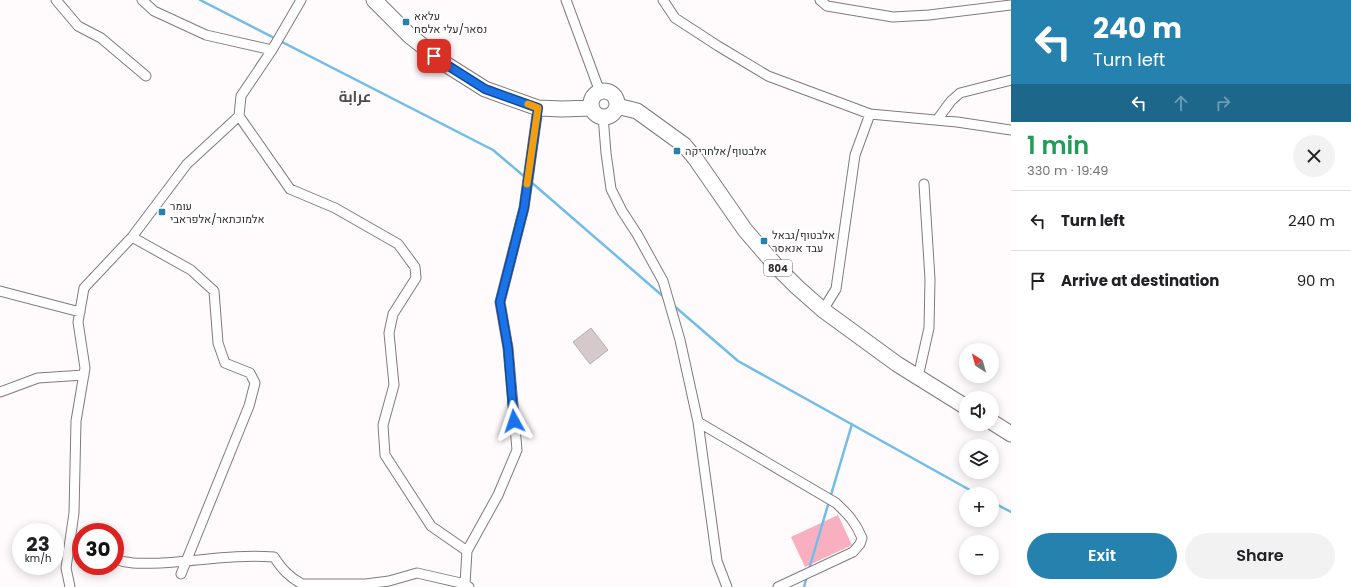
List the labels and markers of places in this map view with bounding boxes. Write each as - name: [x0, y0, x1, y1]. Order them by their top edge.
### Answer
- place label: עלאא נסאר/עלי אלסח: [414, 8, 487, 37]
- marker: עלאא נסאר/עלי אלסח: [401, 17, 411, 27]
- pin: [417, 39, 451, 73]
- place label: אלבטוף/אלחריקה: [685, 143, 767, 159]
- marker: אלבטוף/אלחריקה: [672, 146, 682, 156]
- place label: עומר אלמוכתאר/אלפראבי: [170, 198, 265, 227]
- marker: עומר אלמוכתאר/אלפראבי: [157, 207, 167, 217]
- place label: אלבטוף/גבאל עבד אנאסר: [772, 227, 835, 256]
- marker: אלבטוף/גבאל עבד אנאסר: [759, 236, 769, 246]

